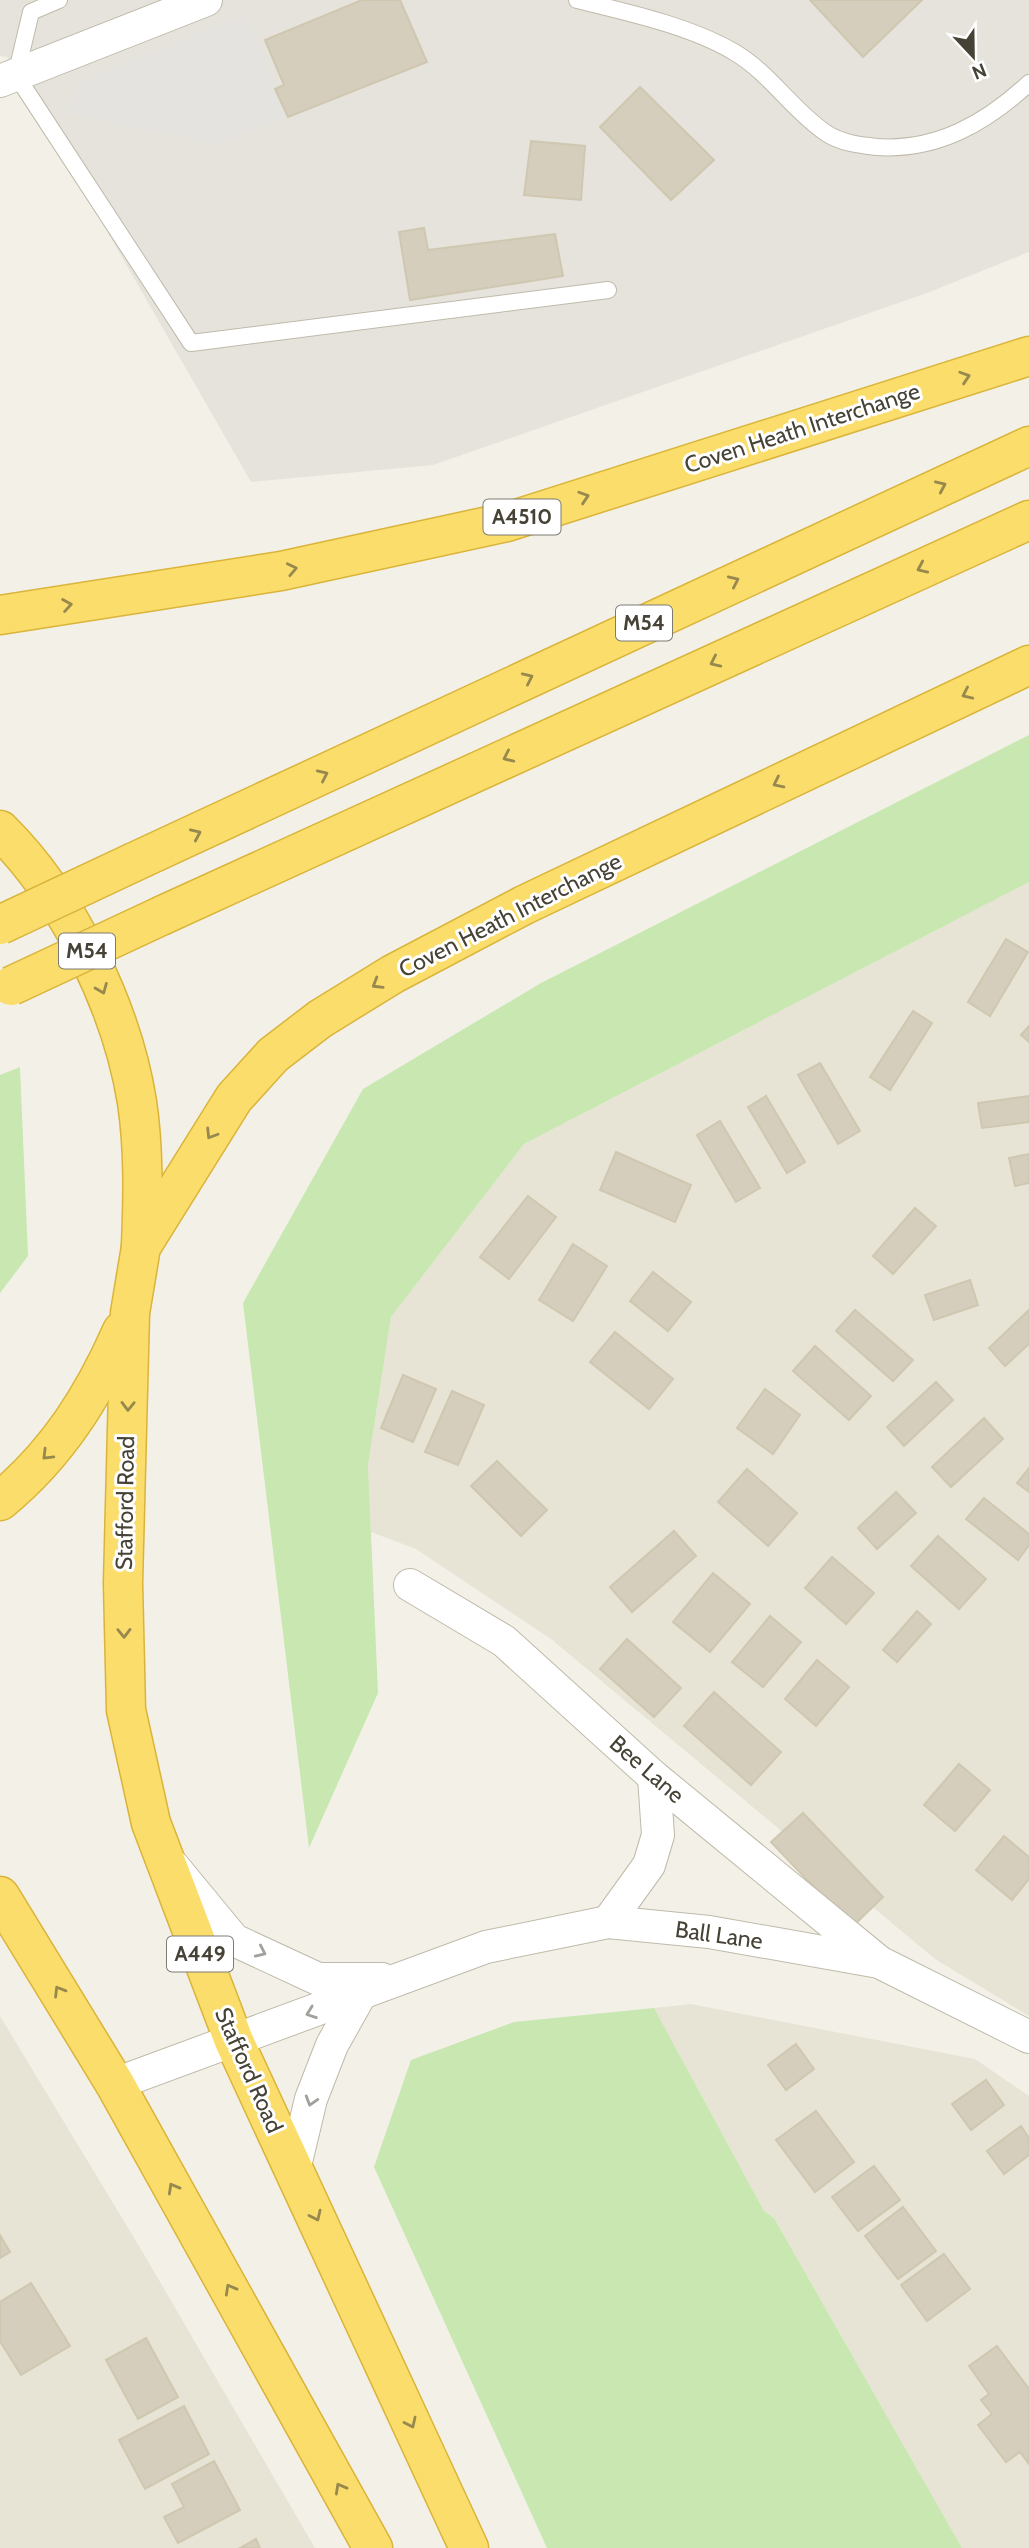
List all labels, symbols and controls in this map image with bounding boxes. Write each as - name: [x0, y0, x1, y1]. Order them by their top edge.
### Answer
- north arrow: [938, 21, 1008, 91]
- text: N: [969, 58, 990, 84]
- one-way arrow: [958, 370, 970, 385]
- street label: Coven Heath Interchange: [681, 377, 923, 479]
- one-way arrow: [933, 480, 946, 494]
- one-way arrow: [577, 491, 590, 505]
- road number: A4510: [484, 500, 560, 534]
- one-way arrow: [917, 560, 929, 574]
- one-way arrow: [286, 562, 298, 577]
- one-way arrow: [727, 575, 739, 589]
- one-way arrow: [62, 598, 73, 613]
- road number: M54: [616, 606, 672, 640]
- one-way arrow: [710, 654, 722, 668]
- one-way arrow: [521, 672, 533, 686]
- one-way arrow: [962, 685, 974, 699]
- one-way arrow: [503, 749, 515, 763]
- one-way arrow: [316, 770, 328, 784]
- one-way arrow: [773, 775, 785, 789]
- one-way arrow: [189, 828, 201, 842]
- street label: Coven Heath Interchange: [394, 847, 626, 983]
- road number: M54: [59, 934, 115, 968]
- one-way arrow: [372, 976, 385, 989]
- one-way arrow: [94, 983, 108, 995]
- one-way arrow: [207, 1127, 220, 1140]
- one-way arrow: [120, 1401, 136, 1411]
- street label: Stafford Road: [110, 1436, 140, 1570]
- one-way arrow: [42, 1447, 55, 1460]
- one-way arrow: [117, 1628, 132, 1639]
- street label: Bee Lane: [604, 1729, 690, 1809]
- street label: Ball Lane: [673, 1915, 765, 1955]
- road number: A449: [167, 1937, 233, 1972]
- one-way arrow: [254, 1944, 266, 1958]
- one-way arrow: [54, 1986, 67, 1999]
- street label: Stafford Road: [209, 2003, 289, 2137]
- one-way arrow: [306, 2004, 318, 2018]
- one-way arrow: [305, 2094, 319, 2106]
- one-way arrow: [168, 2183, 181, 2195]
- one-way arrow: [308, 2209, 322, 2221]
- one-way arrow: [225, 2284, 238, 2296]
- one-way arrow: [403, 2416, 417, 2428]
- one-way arrow: [335, 2483, 348, 2496]

